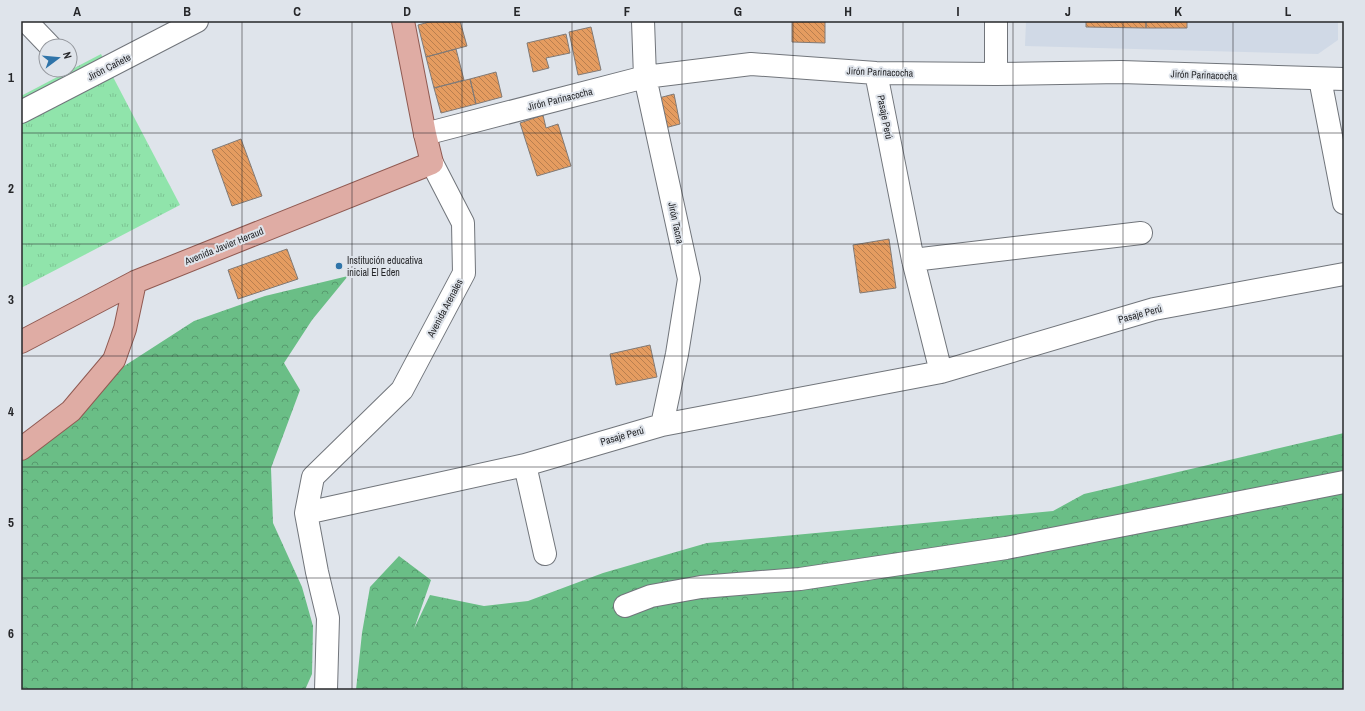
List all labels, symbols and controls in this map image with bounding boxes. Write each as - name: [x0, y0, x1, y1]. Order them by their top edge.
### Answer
- text: A: [73, 3, 81, 20]
- text: B: [183, 3, 191, 20]
- text: C: [293, 3, 301, 20]
- text: D: [403, 3, 411, 20]
- text: E: [513, 3, 521, 20]
- text: F: [624, 3, 631, 20]
- text: G: [734, 3, 742, 20]
- text: H: [844, 3, 852, 20]
- text: I: [957, 3, 960, 20]
- text: J: [1065, 3, 1071, 20]
- text: K: [1174, 3, 1182, 20]
- text: L: [1285, 3, 1292, 20]
- north arrow: [38, 38, 78, 78]
- text: N: [60, 50, 75, 60]
- street label: Jirón Cañete: [85, 50, 133, 83]
- street label: Jirón Parinacocha: [847, 64, 914, 80]
- street label: Jirón Parinacocha: [1171, 67, 1238, 83]
- text: 1: [8, 69, 14, 86]
- street label: Jirón Parinacocha: [526, 85, 594, 113]
- street label: Pasaje Perú: [874, 94, 896, 140]
- text: 2: [8, 180, 14, 197]
- street label: Jirón Tacna: [665, 201, 687, 246]
- street label: Avenida Javier Heraud: [182, 224, 265, 268]
- place label: Institución educativa inicial El Eden: [347, 254, 423, 279]
- marker: Institución educativa inicial El Eden: [334, 261, 344, 271]
- street label: Avenida Arenales: [424, 277, 466, 340]
- text: 3: [8, 291, 14, 308]
- street label: Pasaje Perú: [1117, 302, 1163, 326]
- text: 4: [8, 403, 14, 420]
- street label: Pasaje Perú: [599, 424, 645, 448]
- text: 5: [8, 514, 14, 531]
- text: 6: [8, 625, 14, 642]

